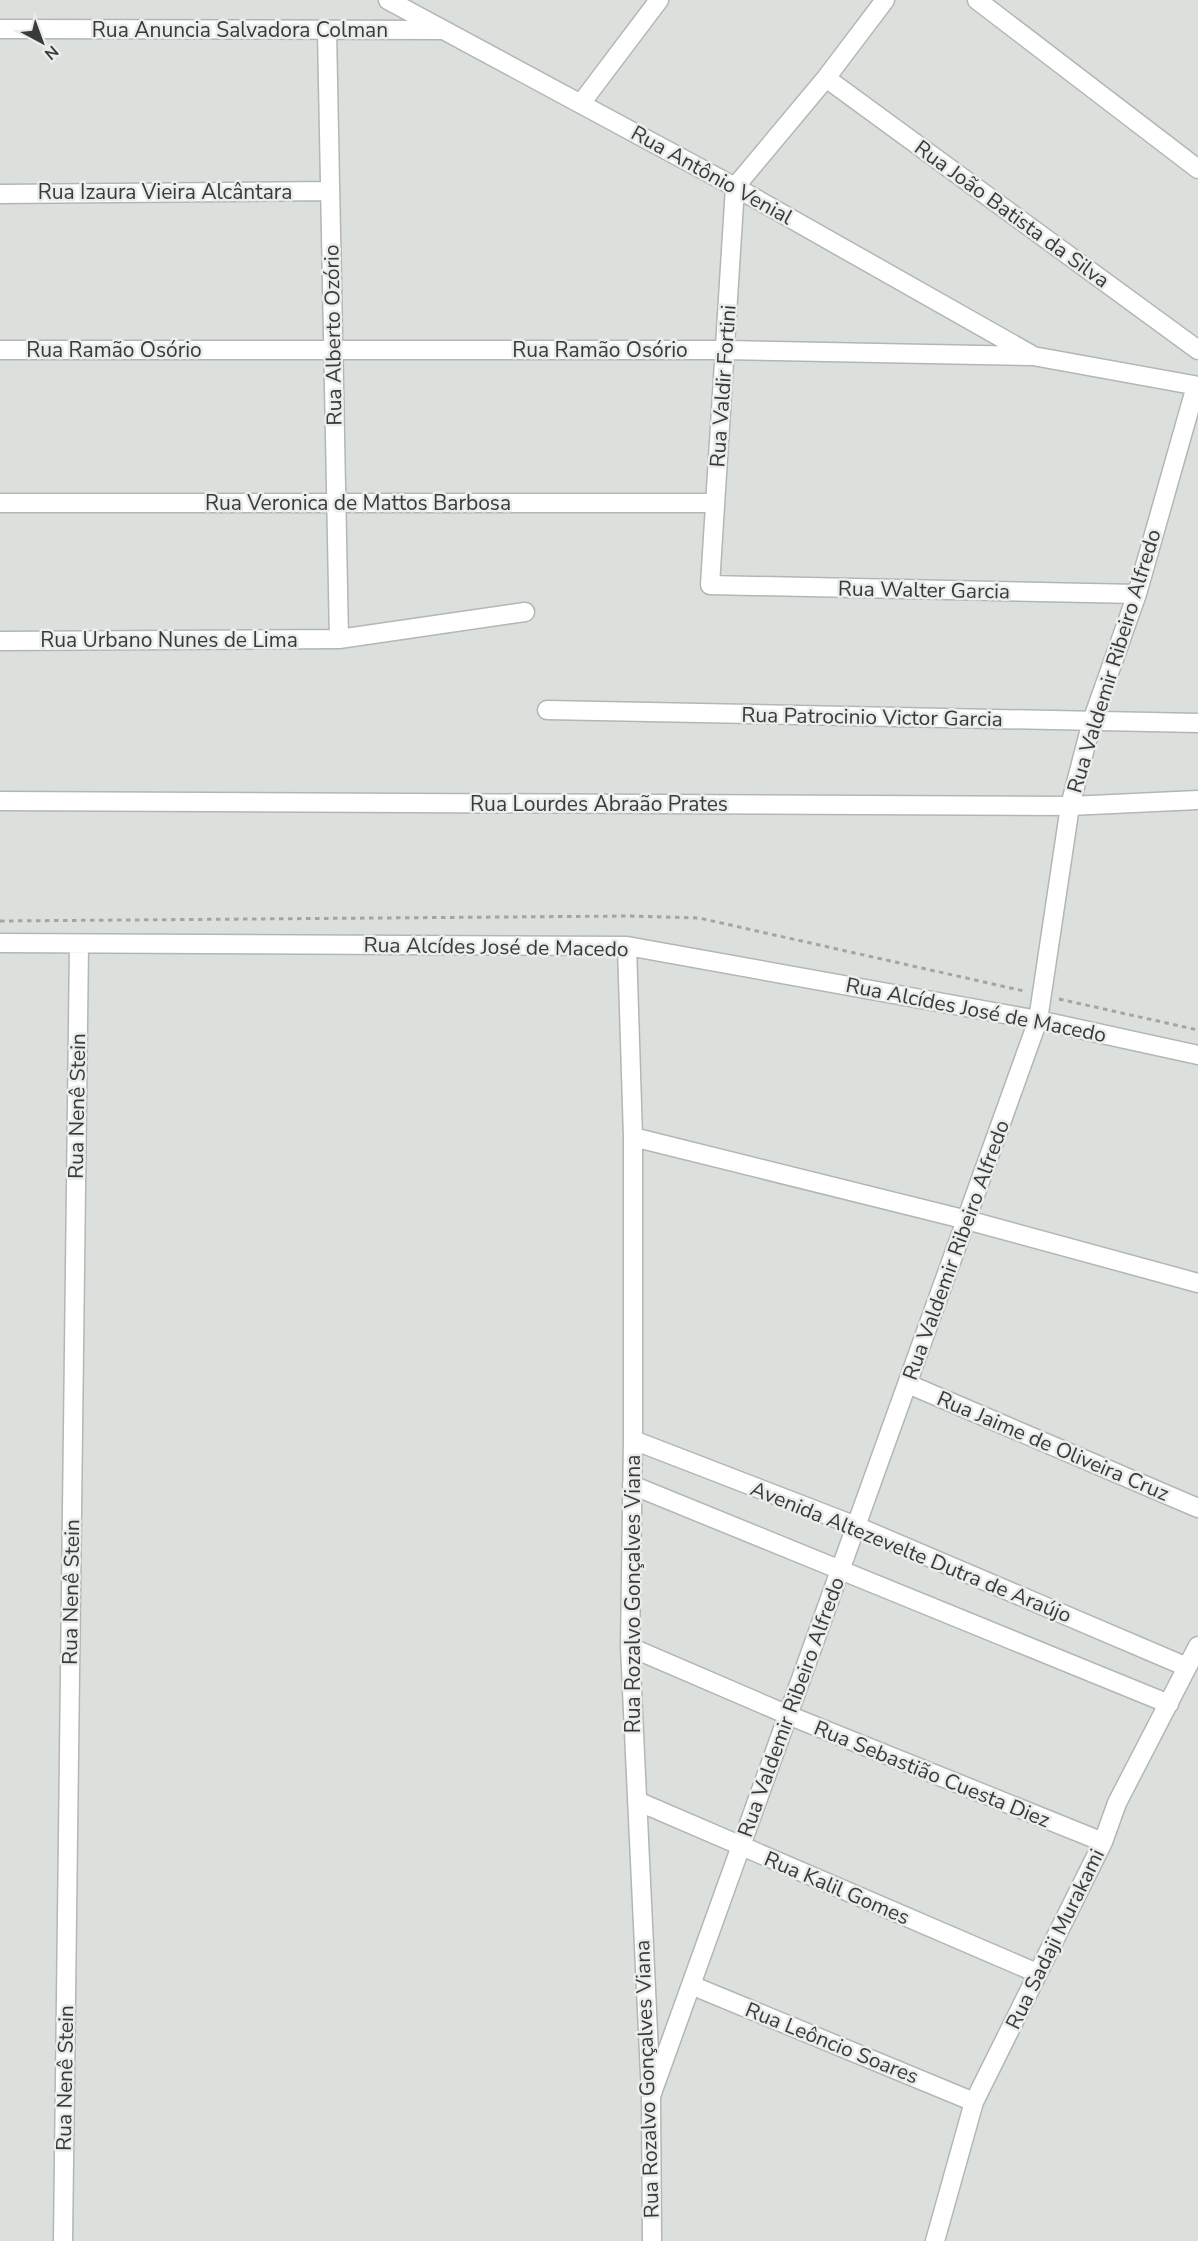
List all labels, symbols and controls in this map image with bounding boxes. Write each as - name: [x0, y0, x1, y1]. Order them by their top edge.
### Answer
- north arrow: [12, 12, 72, 72]
- street label: Rua Anuncia Salvadora Colman: [92, 16, 388, 44]
- text: N: [39, 40, 63, 65]
- street label: Rua Antônio Venial: [626, 119, 799, 231]
- street label: Rua João Batista da Silva: [909, 134, 1115, 294]
- street label: Rua Izaura Vieira Alcântara: [38, 178, 292, 206]
- street label: Rua Alberto Ozório: [317, 244, 349, 426]
- street label: Rua Valdir Fortini: [703, 304, 743, 468]
- street label: Rua Ramão Osório: [26, 336, 202, 364]
- street label: Rua Ramão Osório: [512, 336, 688, 364]
- street label: Rua Veronica de Mattos Barbosa: [205, 489, 511, 517]
- street label: Rua Valdemir Ribeiro Alfredo: [1060, 526, 1168, 796]
- street label: Rua Walter Garcia: [838, 574, 1010, 606]
- street label: Rua Urbano Nunes de Lima: [40, 626, 298, 654]
- street label: Rua Patrocinio Victor Garcia: [741, 701, 1003, 733]
- street label: Rua Lourdes Abraão Prates: [470, 790, 728, 818]
- street label: Rua Alcídes José de Macedo: [363, 931, 629, 963]
- street label: Rua Alcídes José de Macedo: [843, 971, 1109, 1049]
- street label: Rua Nenê Stein: [62, 1033, 92, 1179]
- street label: Rua Valdemir Ribeiro Alfredo: [896, 1116, 1016, 1384]
- street label: Rua Jaime de Oliveira Cruz: [933, 1384, 1174, 1508]
- street label: Rua Rozalvo Gonçalves Viana: [619, 1455, 647, 1733]
- street label: Avenida Altezevelte Dutra de Araújo: [746, 1475, 1076, 1629]
- street label: Rua Nenê Stein: [56, 1519, 86, 1665]
- street label: Rua Valdemir Ribeiro Alfredo: [731, 1573, 851, 1841]
- street label: Rua Sebastião Cuesta Diez: [810, 1714, 1054, 1834]
- street label: Rua Sadaji Murakami: [999, 1844, 1111, 2034]
- street label: Rua Kalil Gomes: [760, 1845, 914, 1931]
- street label: Rua Rozalvo Gonçalves Viana: [628, 1939, 666, 2219]
- street label: Rua Leôncio Soares: [741, 1995, 923, 2091]
- street label: Rua Nenê Stein: [50, 2005, 80, 2151]

